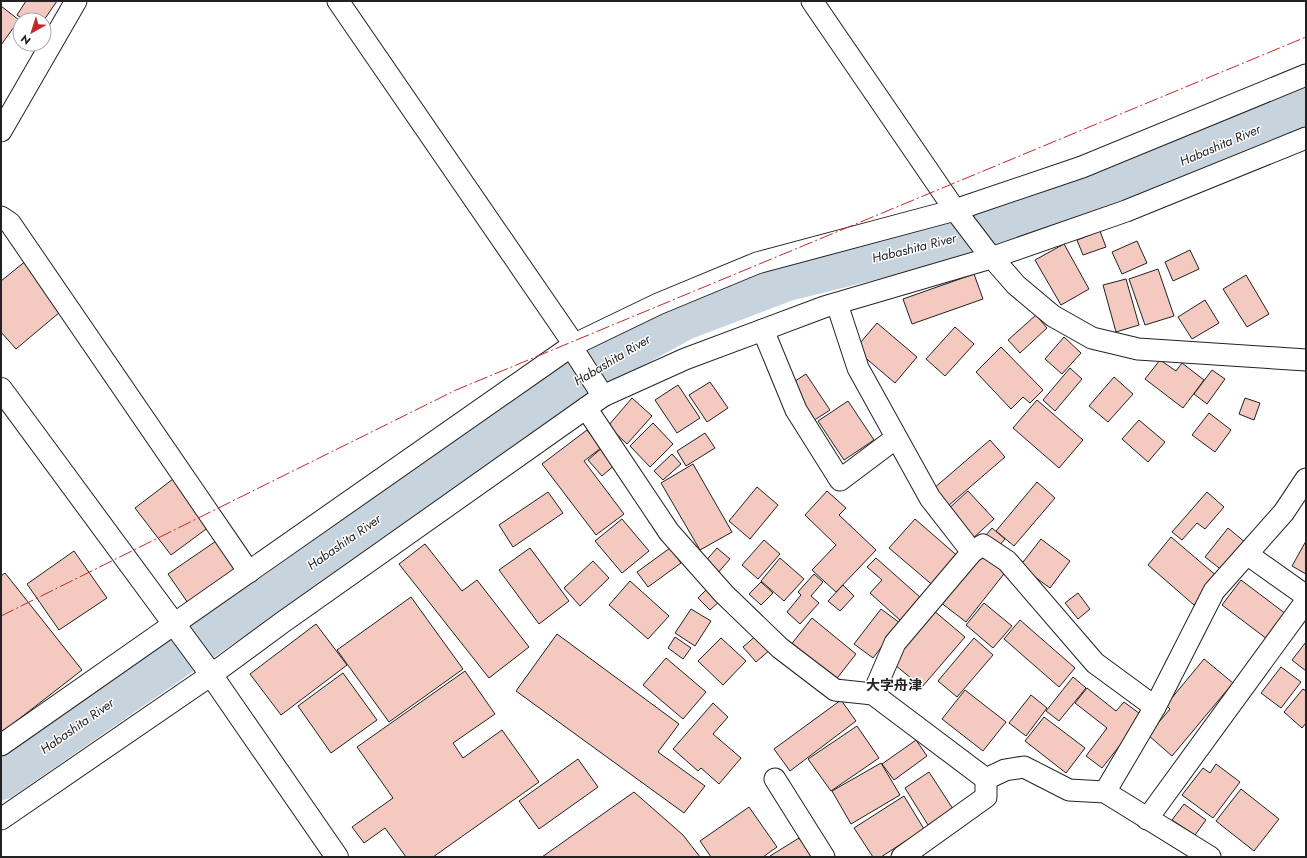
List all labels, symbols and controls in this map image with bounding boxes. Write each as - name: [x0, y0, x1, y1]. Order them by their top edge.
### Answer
- north arrow: [12, 12, 52, 52]
- text: N: [17, 31, 34, 49]
- water label: Habashita River: [1177, 119, 1264, 171]
- water label: Habashita River: [870, 228, 959, 268]
- water label: Habashita River: [570, 329, 654, 390]
- water label: Habashita River: [303, 509, 385, 575]
- district label: 大字舟津: [866, 675, 922, 695]
- water label: Habashita River: [36, 693, 118, 759]

